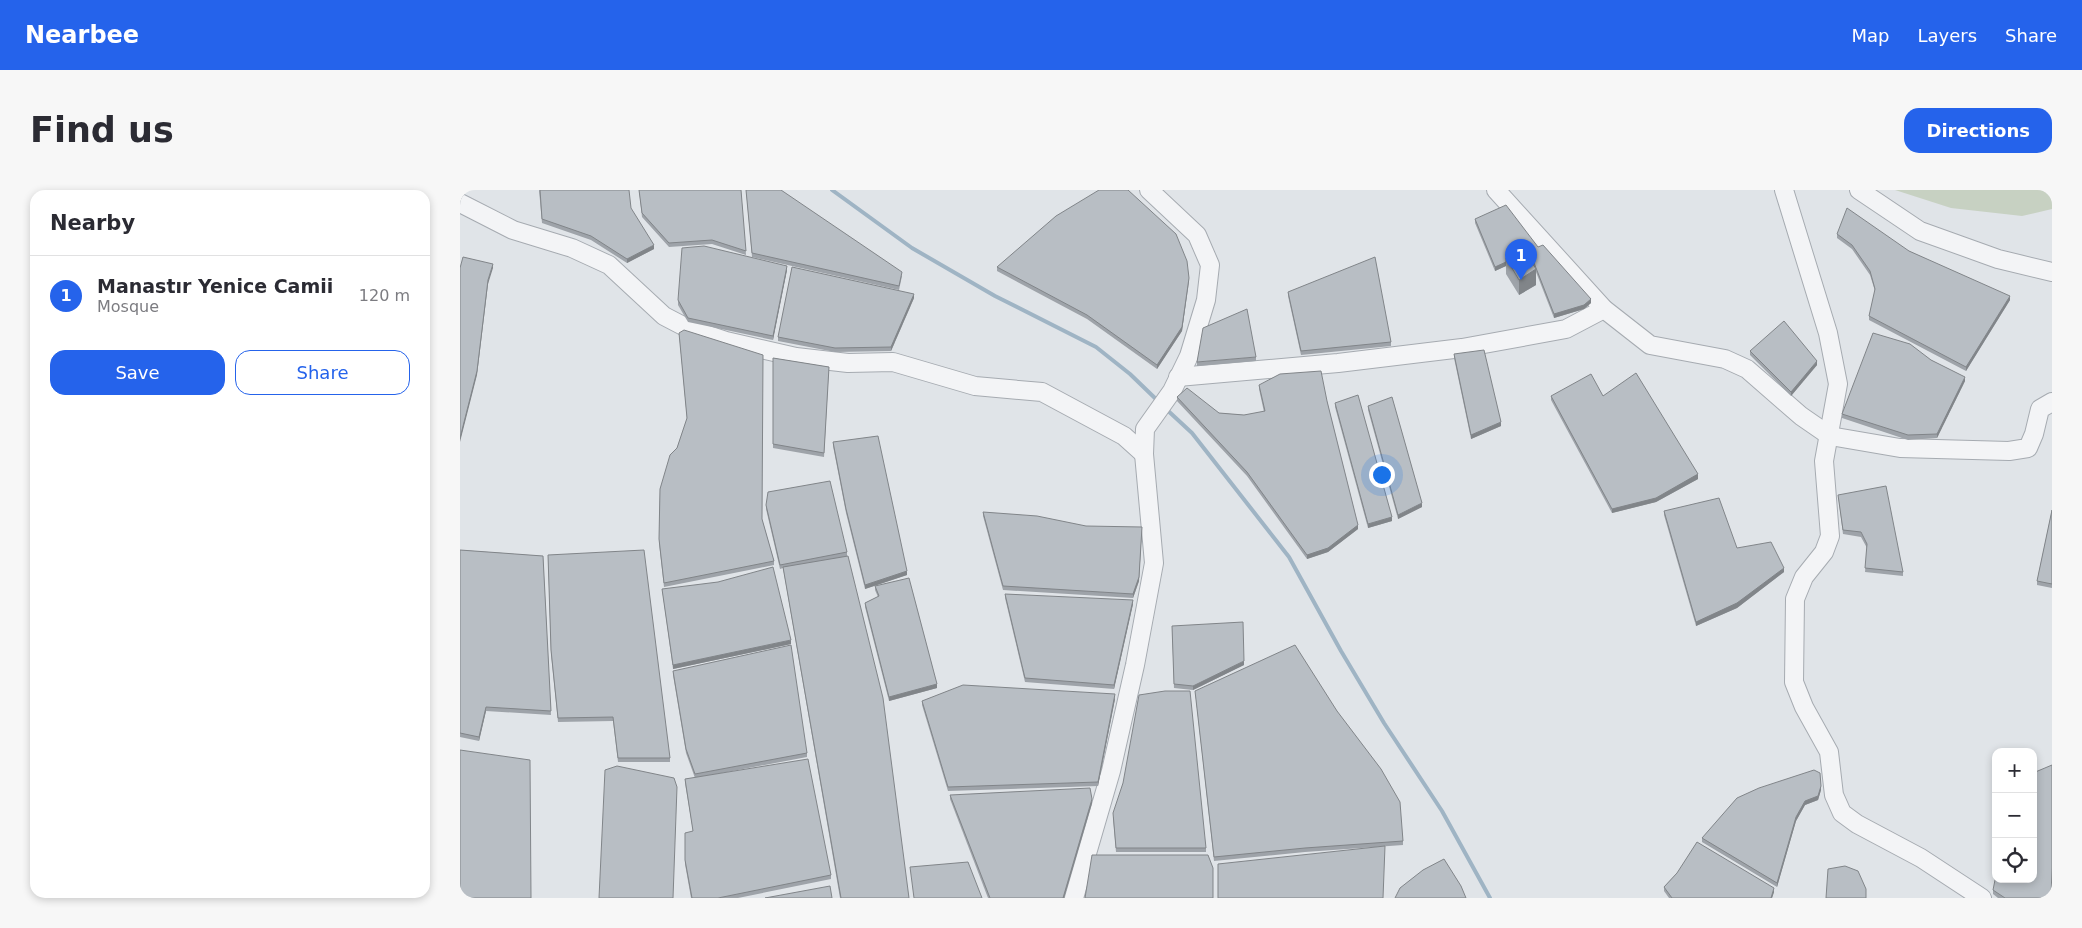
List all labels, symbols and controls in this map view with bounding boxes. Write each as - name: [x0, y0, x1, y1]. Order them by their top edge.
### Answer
- text: Nearbee: [25, 21, 139, 49]
- text: Map: [1851, 25, 1889, 46]
- text: Layers: [1917, 25, 1977, 46]
- text: Share: [2005, 25, 2057, 46]
- button: Directions: [1904, 108, 2052, 153]
- text: Find us: [30, 110, 174, 150]
- text: Nearby: [50, 211, 135, 235]
- pin: 1: [1505, 239, 1537, 280]
- text: Manastır Yenice Camii: [97, 275, 333, 297]
- text: 1: [60, 286, 72, 305]
- text: 120 m: [359, 286, 410, 305]
- text: Mosque: [97, 297, 159, 316]
- button: Save: [50, 350, 225, 395]
- button: Share: [235, 350, 410, 395]
- your location: [1369, 462, 1395, 488]
- map controls: [1992, 748, 2037, 883]
- button: +: [1992, 748, 2037, 793]
- button: −: [1992, 793, 2037, 838]
- button: locate: [1992, 838, 2037, 883]

